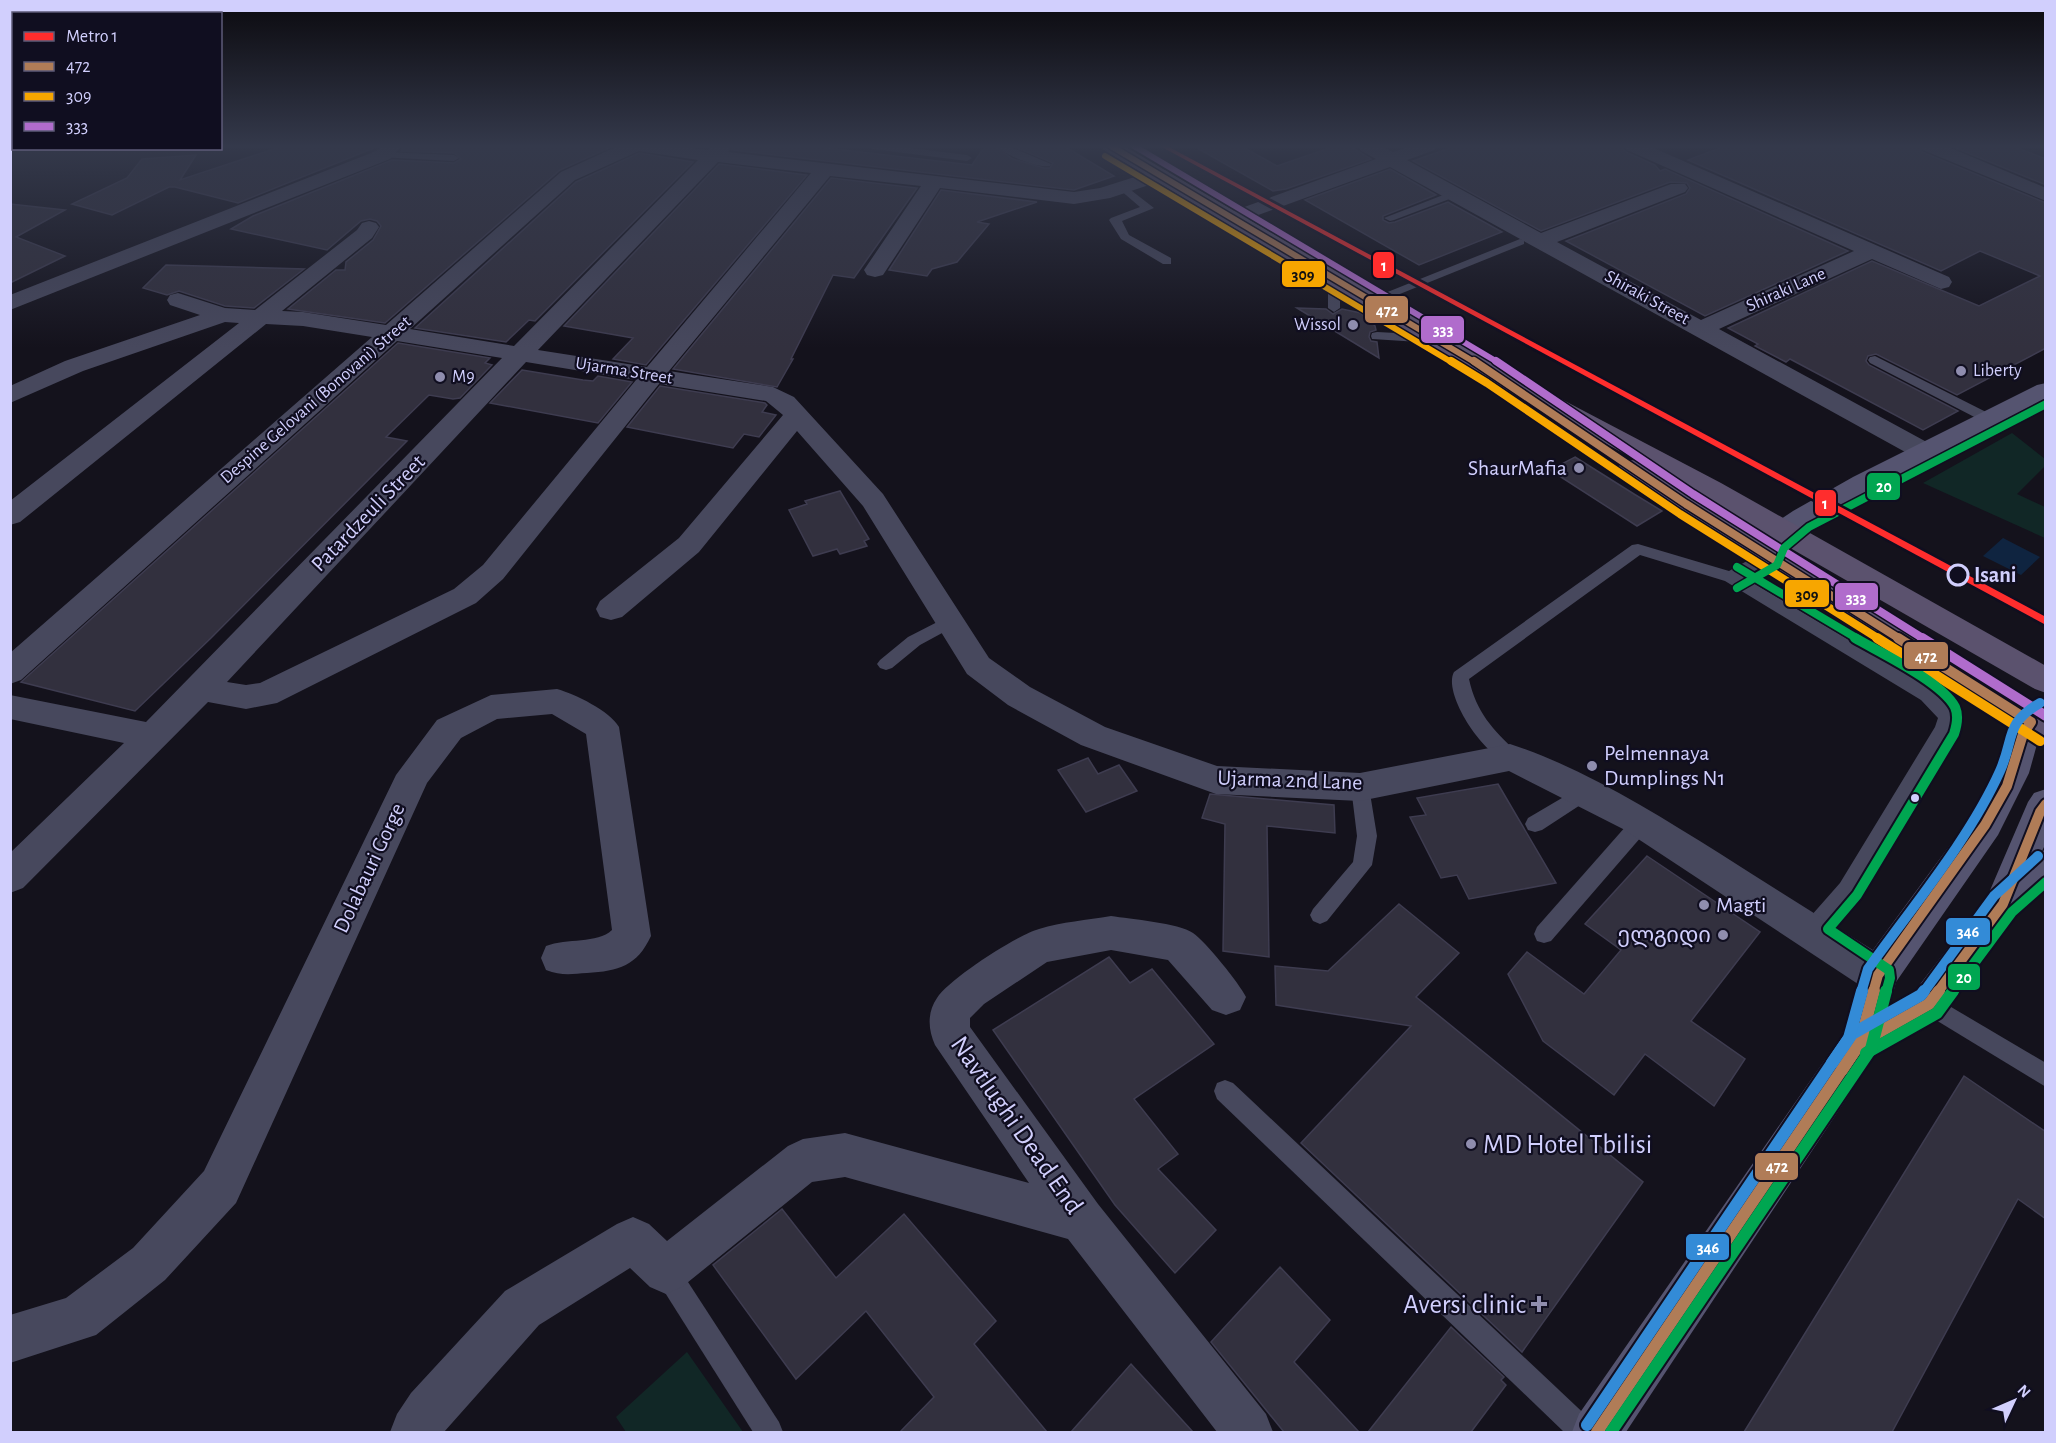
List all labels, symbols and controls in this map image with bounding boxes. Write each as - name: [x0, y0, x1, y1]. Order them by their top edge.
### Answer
- legend: [12, 12, 222, 150]
- text: Metro 1: [66, 28, 118, 46]
- text: 472: [66, 58, 90, 76]
- text: 309: [66, 88, 91, 106]
- text: 333: [66, 118, 88, 136]
- line badge: 1: [1372, 251, 1395, 279]
- text: 1: [1381, 258, 1387, 274]
- line badge: 309: [1281, 260, 1326, 288]
- street label: Shiraki Lane: [1744, 265, 1828, 315]
- text: 309: [1292, 267, 1315, 283]
- street label: Shiraki Street: [1602, 267, 1693, 329]
- line badge: 472: [1364, 295, 1409, 324]
- text: 472: [1376, 303, 1399, 319]
- street label: Despine Gelovani (Bonovani) Street: [217, 312, 415, 487]
- line badge: 333: [1420, 315, 1465, 344]
- place label: Wissol: [1294, 316, 1341, 334]
- marker: Wissol: [1346, 318, 1360, 332]
- text: 333: [1433, 322, 1453, 338]
- street label: Ujarma Street: [574, 354, 674, 388]
- place label: Liberty: [1973, 362, 2022, 380]
- marker: Liberty: [1954, 364, 1968, 378]
- place label: M9: [452, 368, 475, 386]
- marker: M9: [433, 370, 447, 384]
- street label: Patardzeuli Street: [307, 450, 429, 576]
- place label: ShaurMafia: [1468, 457, 1567, 479]
- marker: ShaurMafia: [1572, 461, 1586, 475]
- line badge: 20: [1866, 472, 1901, 501]
- text: 20: [1876, 479, 1892, 495]
- line badge: 1: [1814, 489, 1837, 517]
- text: 1: [1822, 496, 1828, 512]
- marker: Isani: [1947, 564, 1969, 586]
- place label: Isani: [1974, 564, 2017, 586]
- line badge: 309: [1784, 579, 1830, 608]
- line badge: 333: [1834, 582, 1879, 611]
- text: 309: [1796, 587, 1819, 603]
- text: 333: [1846, 590, 1866, 606]
- line badge: 472: [1903, 641, 1949, 670]
- text: 472: [1915, 649, 1938, 665]
- place label: Pelmennaya Dumplings N1: [1604, 742, 1725, 789]
- marker: Pelmennaya Dumplings N1: [1585, 759, 1599, 773]
- street label: Ujarma 2nd Lane: [1217, 766, 1363, 794]
- unlabelled marker: [1909, 792, 1921, 804]
- street label: Dolabauri Gorge: [329, 800, 409, 936]
- place label: Magti: [1716, 894, 1766, 916]
- marker: Magti: [1697, 898, 1711, 912]
- line badge: 346: [1945, 917, 1991, 946]
- place label: ელგიდი: [1617, 924, 1711, 948]
- text: 346: [1957, 924, 1980, 940]
- marker: ელგიდი: [1716, 928, 1730, 942]
- line badge: 20: [1947, 963, 1981, 991]
- text: 20: [1956, 970, 1972, 986]
- street label: Navtlughi Dead End: [946, 1031, 1088, 1219]
- place label: MD Hotel Tbilisi: [1483, 1131, 1652, 1158]
- marker: MD Hotel Tbilisi: [1464, 1137, 1478, 1151]
- line badge: 472: [1754, 1152, 1799, 1181]
- text: 472: [1766, 1159, 1789, 1175]
- line badge: 346: [1685, 1233, 1730, 1261]
- text: 346: [1697, 1240, 1720, 1256]
- place label: Aversi clinic: [1403, 1291, 1526, 1318]
- marker: Aversi clinic: [1530, 1295, 1548, 1313]
- north arrow: [1984, 1371, 2044, 1431]
- text: N: [2014, 1382, 2034, 1401]

